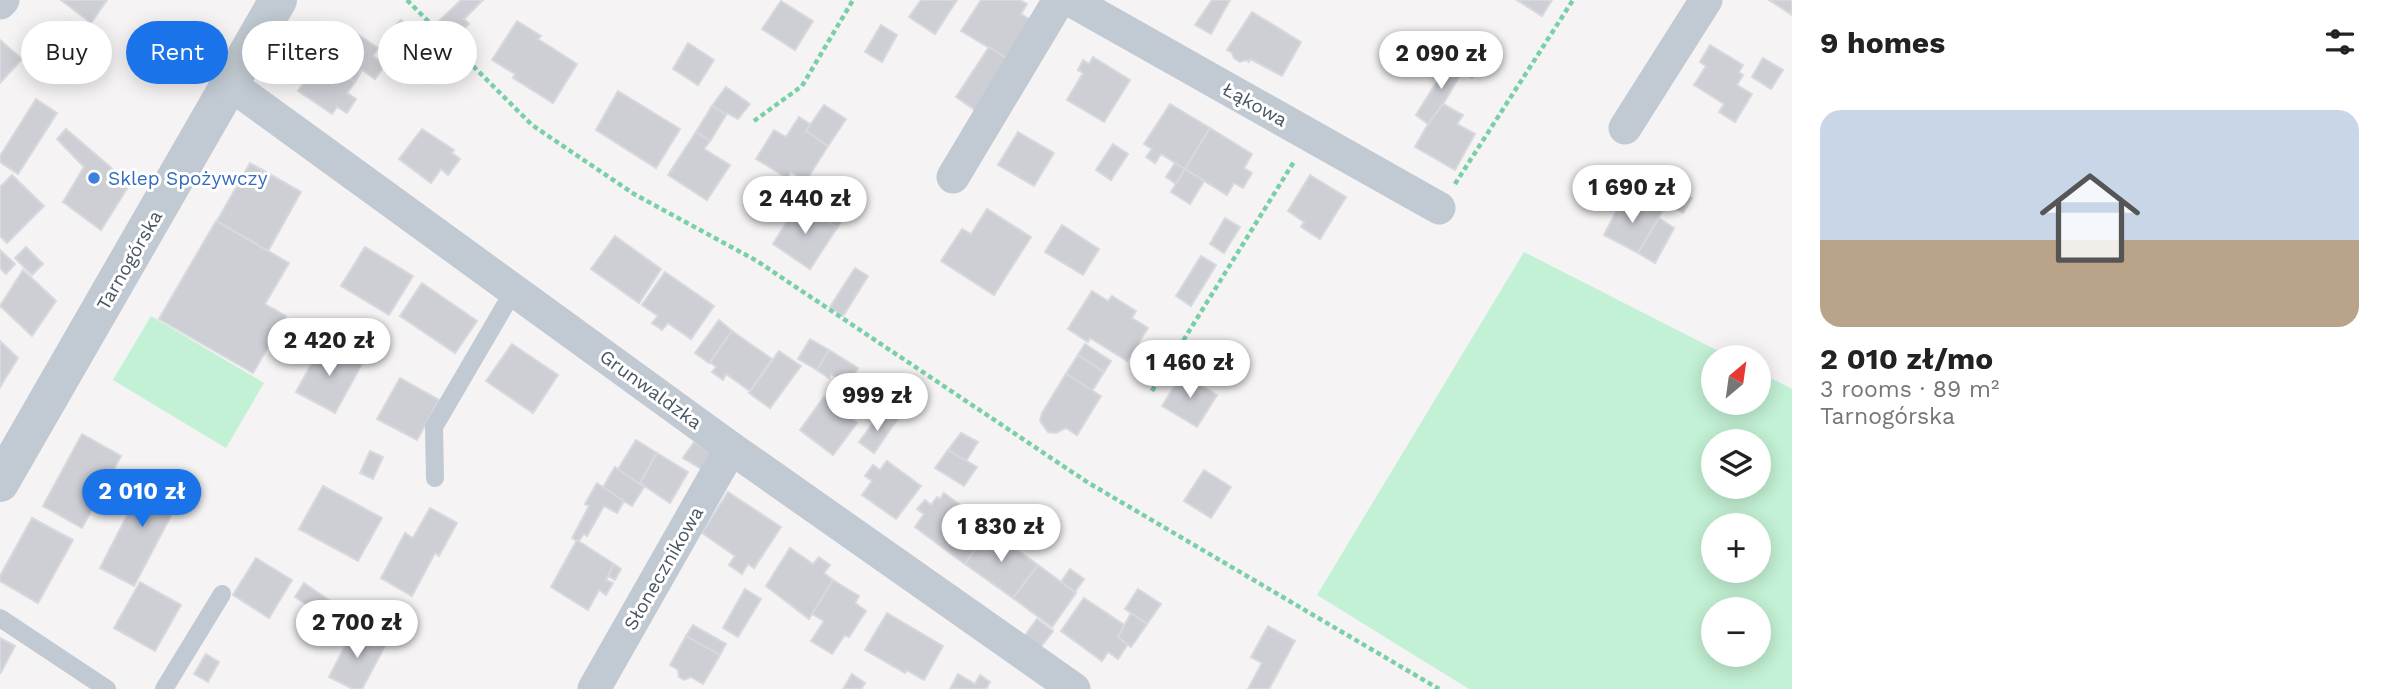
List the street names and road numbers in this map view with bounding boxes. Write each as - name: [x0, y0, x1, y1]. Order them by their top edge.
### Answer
- street label: Łąkowa: [1218, 77, 1291, 132]
- street label: Tarnogórska: [92, 206, 167, 314]
- street label: Grunwaldzka: [595, 345, 706, 434]
- street label: Słonecznikowa: [619, 502, 708, 634]

